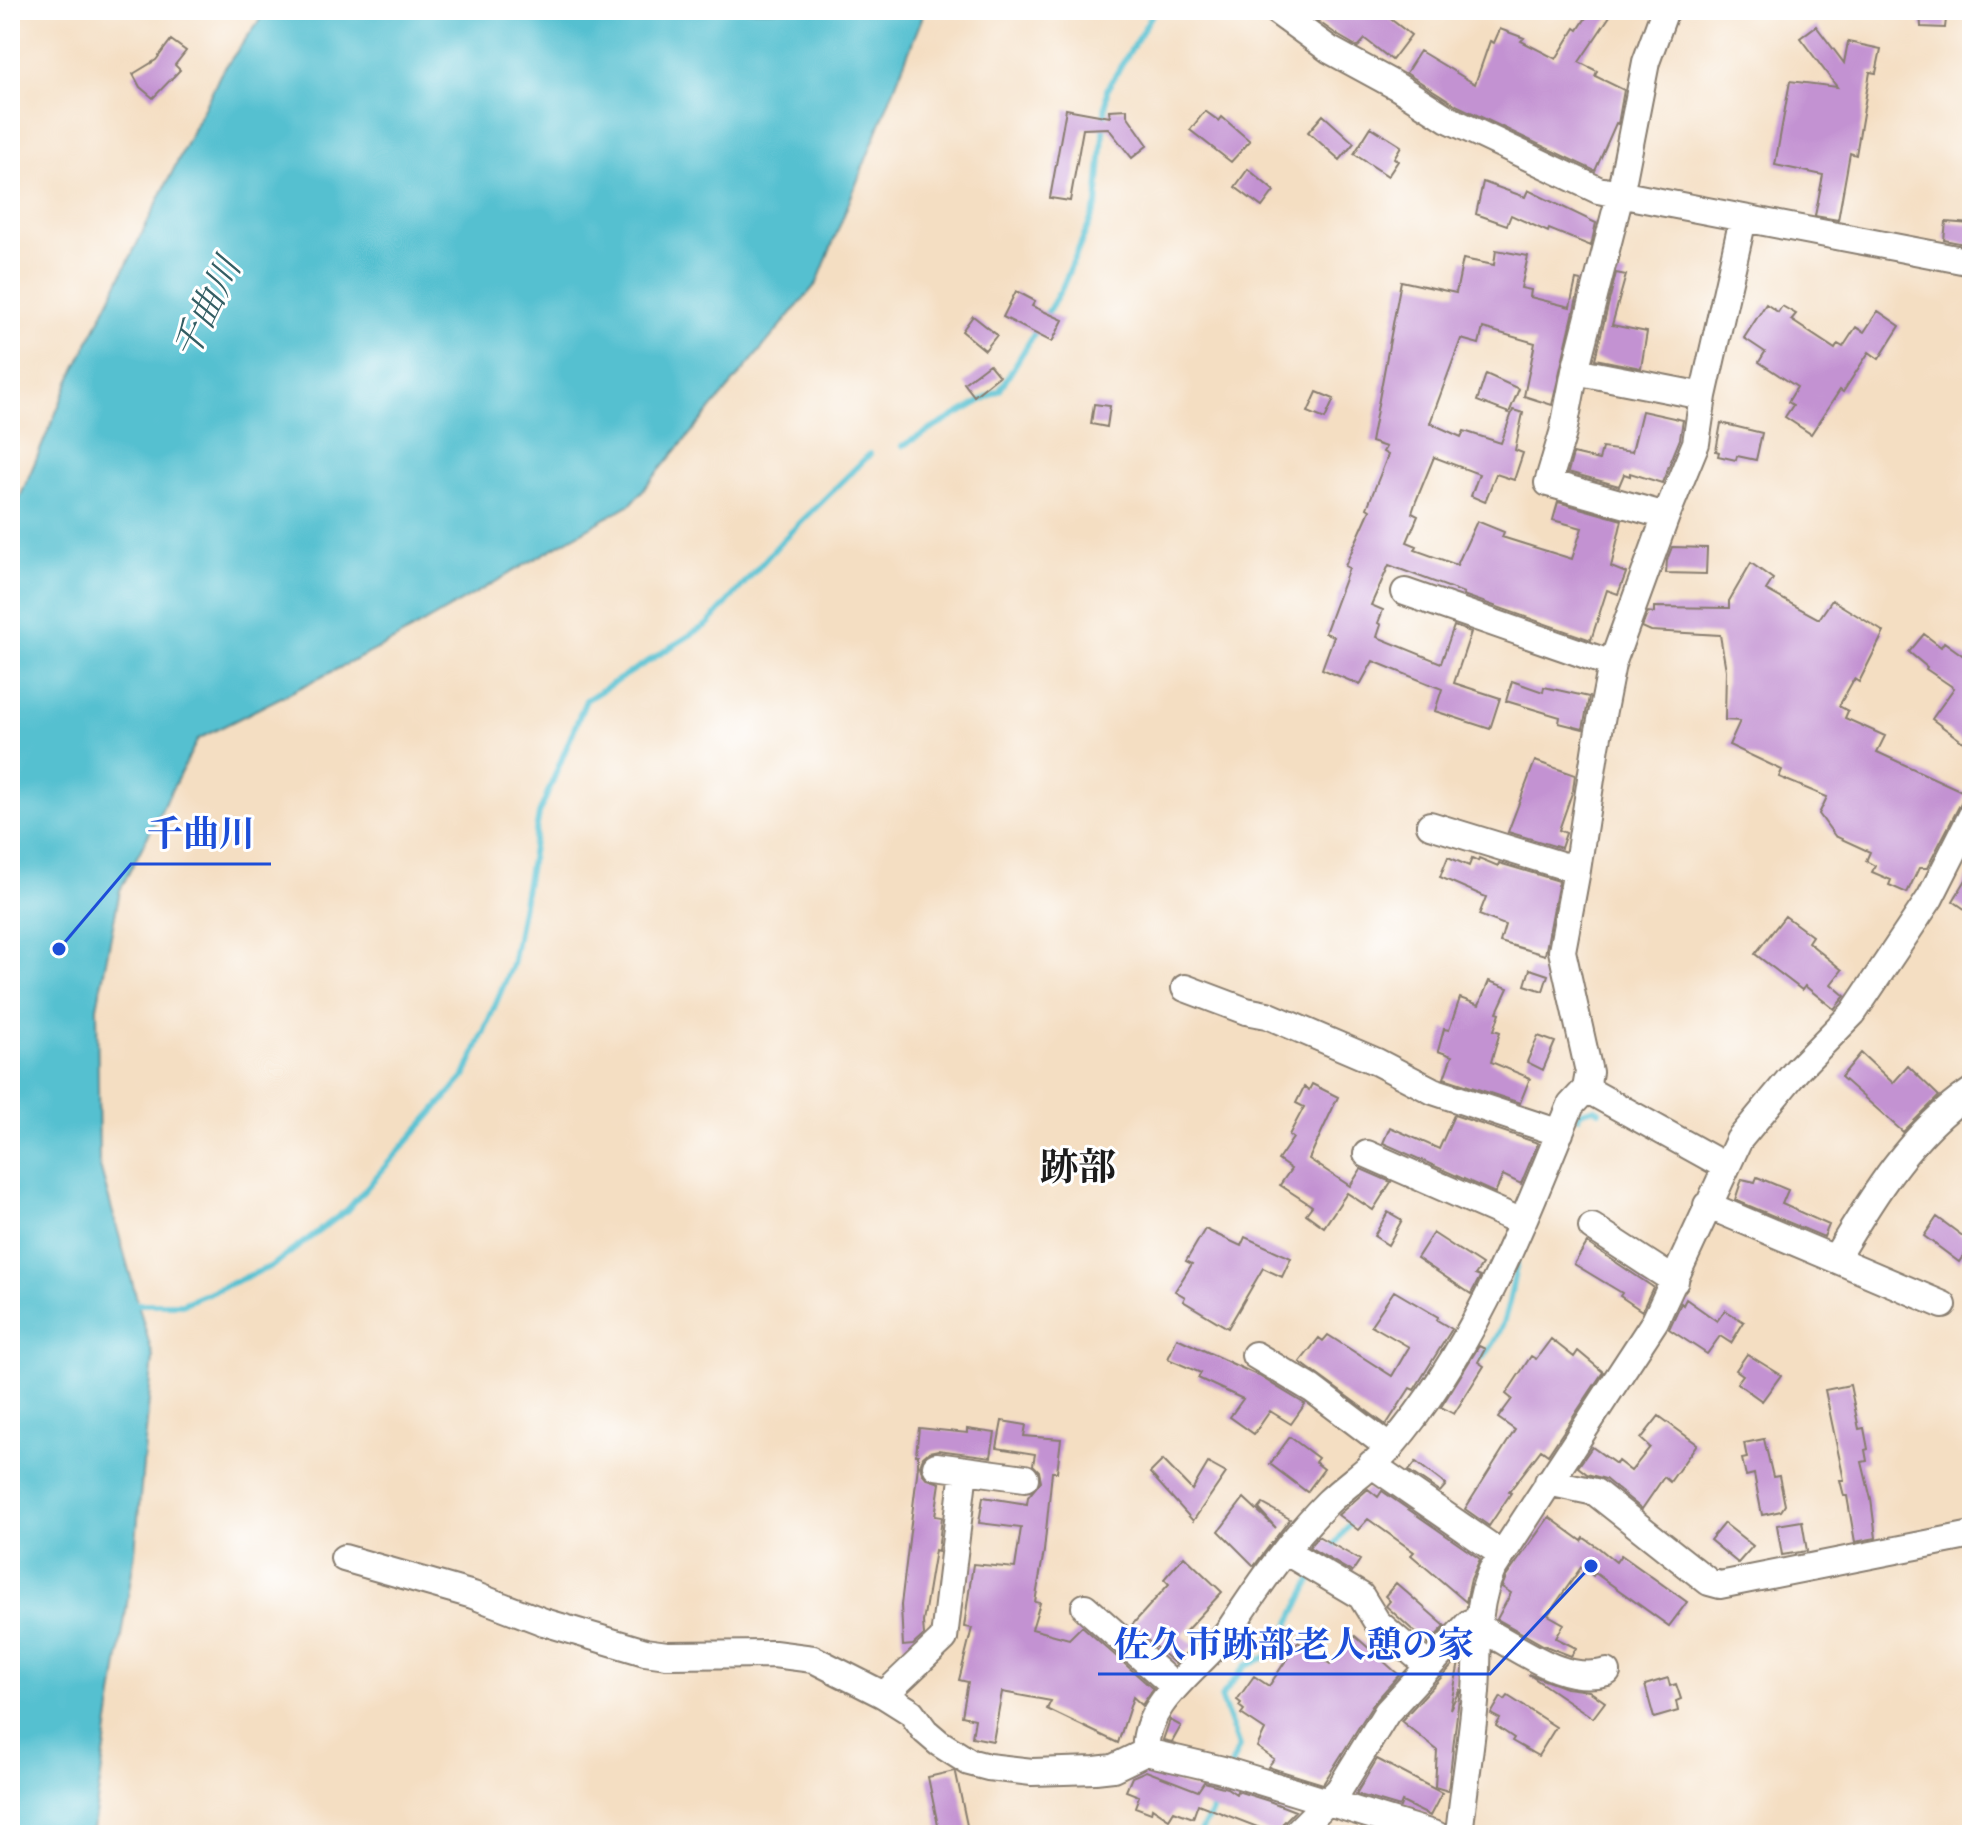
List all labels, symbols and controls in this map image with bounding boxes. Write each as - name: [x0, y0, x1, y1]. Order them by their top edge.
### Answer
- water label: 千曲川: [161, 246, 254, 368]
- callout: 千曲川: [131, 804, 271, 864]
- text: 千曲川: [147, 810, 255, 859]
- district label: 跡部: [1040, 1142, 1116, 1194]
- callout: 佐久市跡部老人憩の家: [1098, 1614, 1490, 1674]
- text: 佐久市跡部老人憩の家: [1114, 1621, 1474, 1670]

